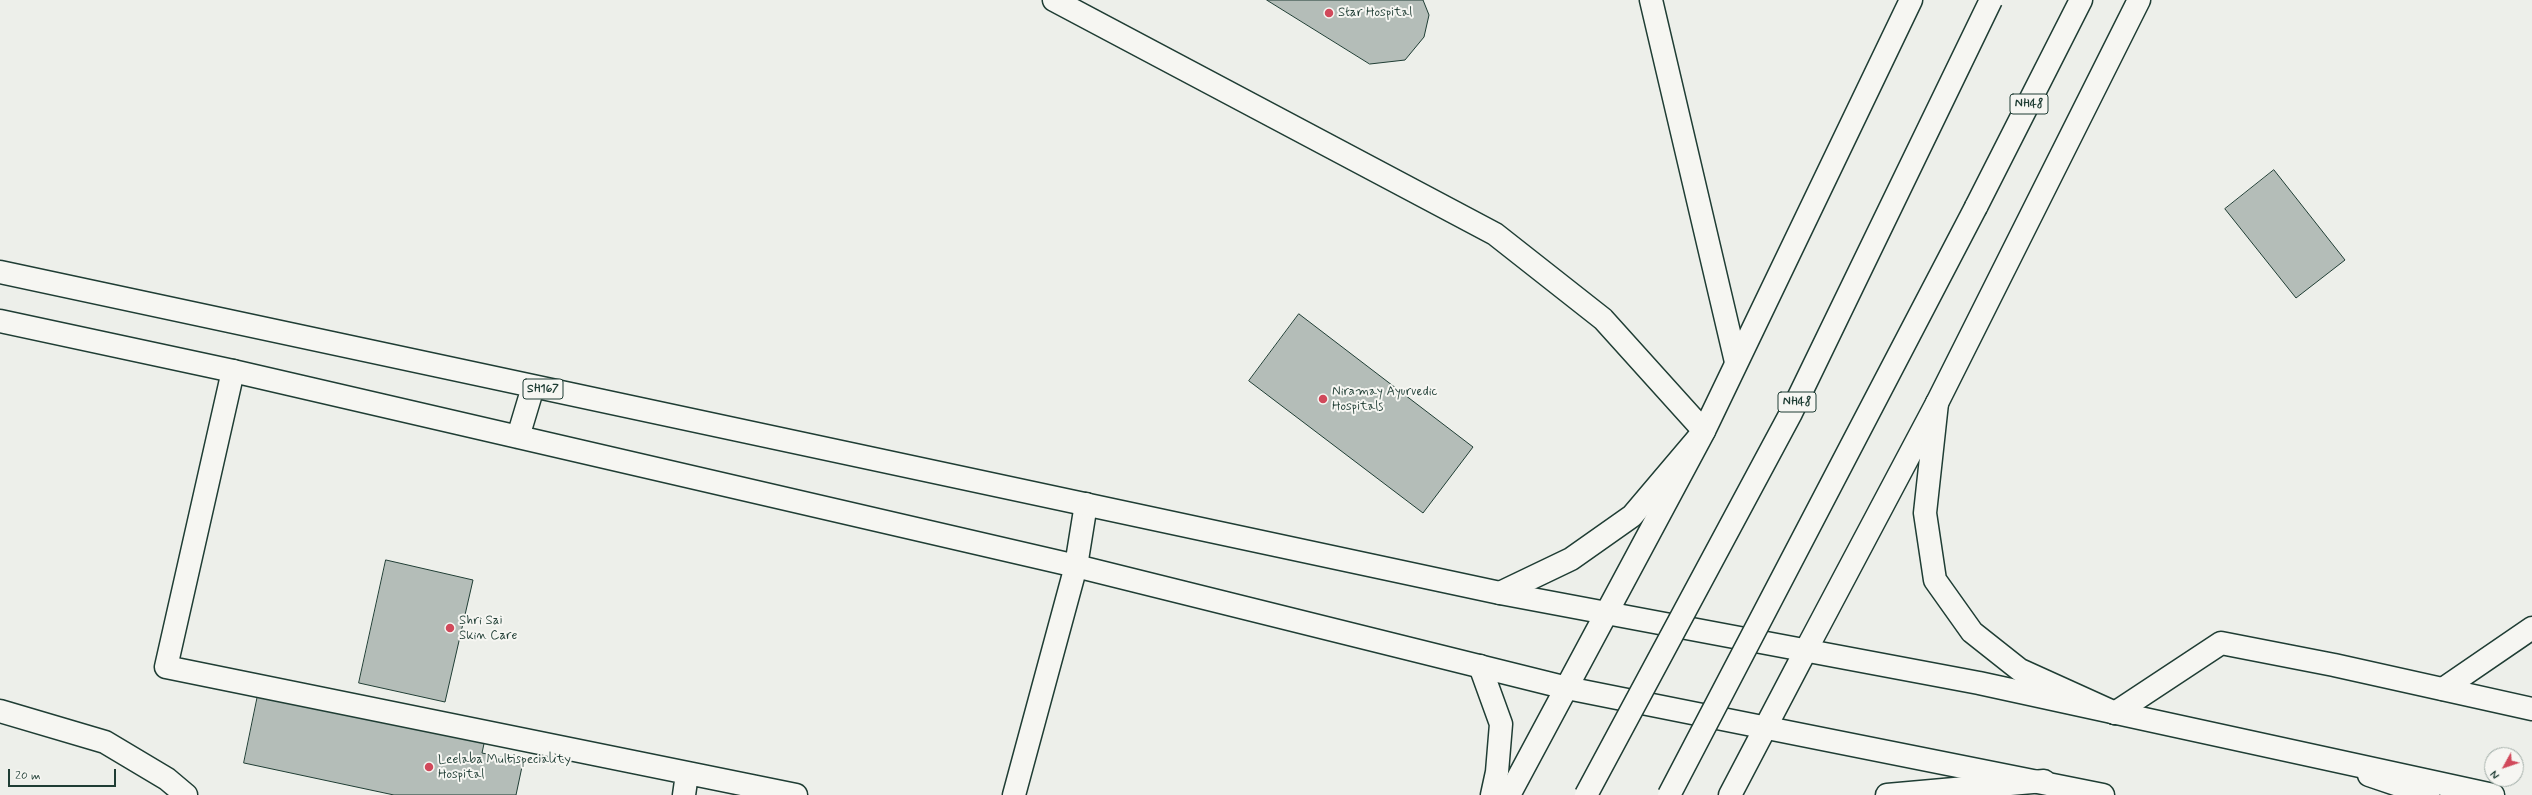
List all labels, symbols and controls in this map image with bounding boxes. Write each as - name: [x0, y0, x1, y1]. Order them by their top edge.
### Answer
- place label: Star Hospital: [1338, 5, 1412, 21]
- marker: Star Hospital: [1323, 7, 1335, 19]
- road number: NH48: [2010, 94, 2048, 114]
- road number: SH167: [523, 379, 563, 399]
- place label: Niramay Ayurvedic Hospitals: [1332, 384, 1438, 415]
- road number: NH48: [1778, 392, 1816, 412]
- marker: Niramay Ayurvedic Hospitals: [1317, 393, 1329, 405]
- place label: Shri Sai Skin Care: [459, 613, 517, 644]
- marker: Shri Sai Skin Care: [444, 622, 456, 634]
- north arrow: [2484, 747, 2524, 787]
- place label: Leelaba Multispeciality Hospital: [438, 752, 571, 783]
- scale bar: [10, 761, 118, 787]
- marker: Leelaba Multispeciality Hospital: [423, 761, 435, 773]
- text: N: [2488, 767, 2503, 781]
- text: 20 m: [15, 768, 41, 784]

